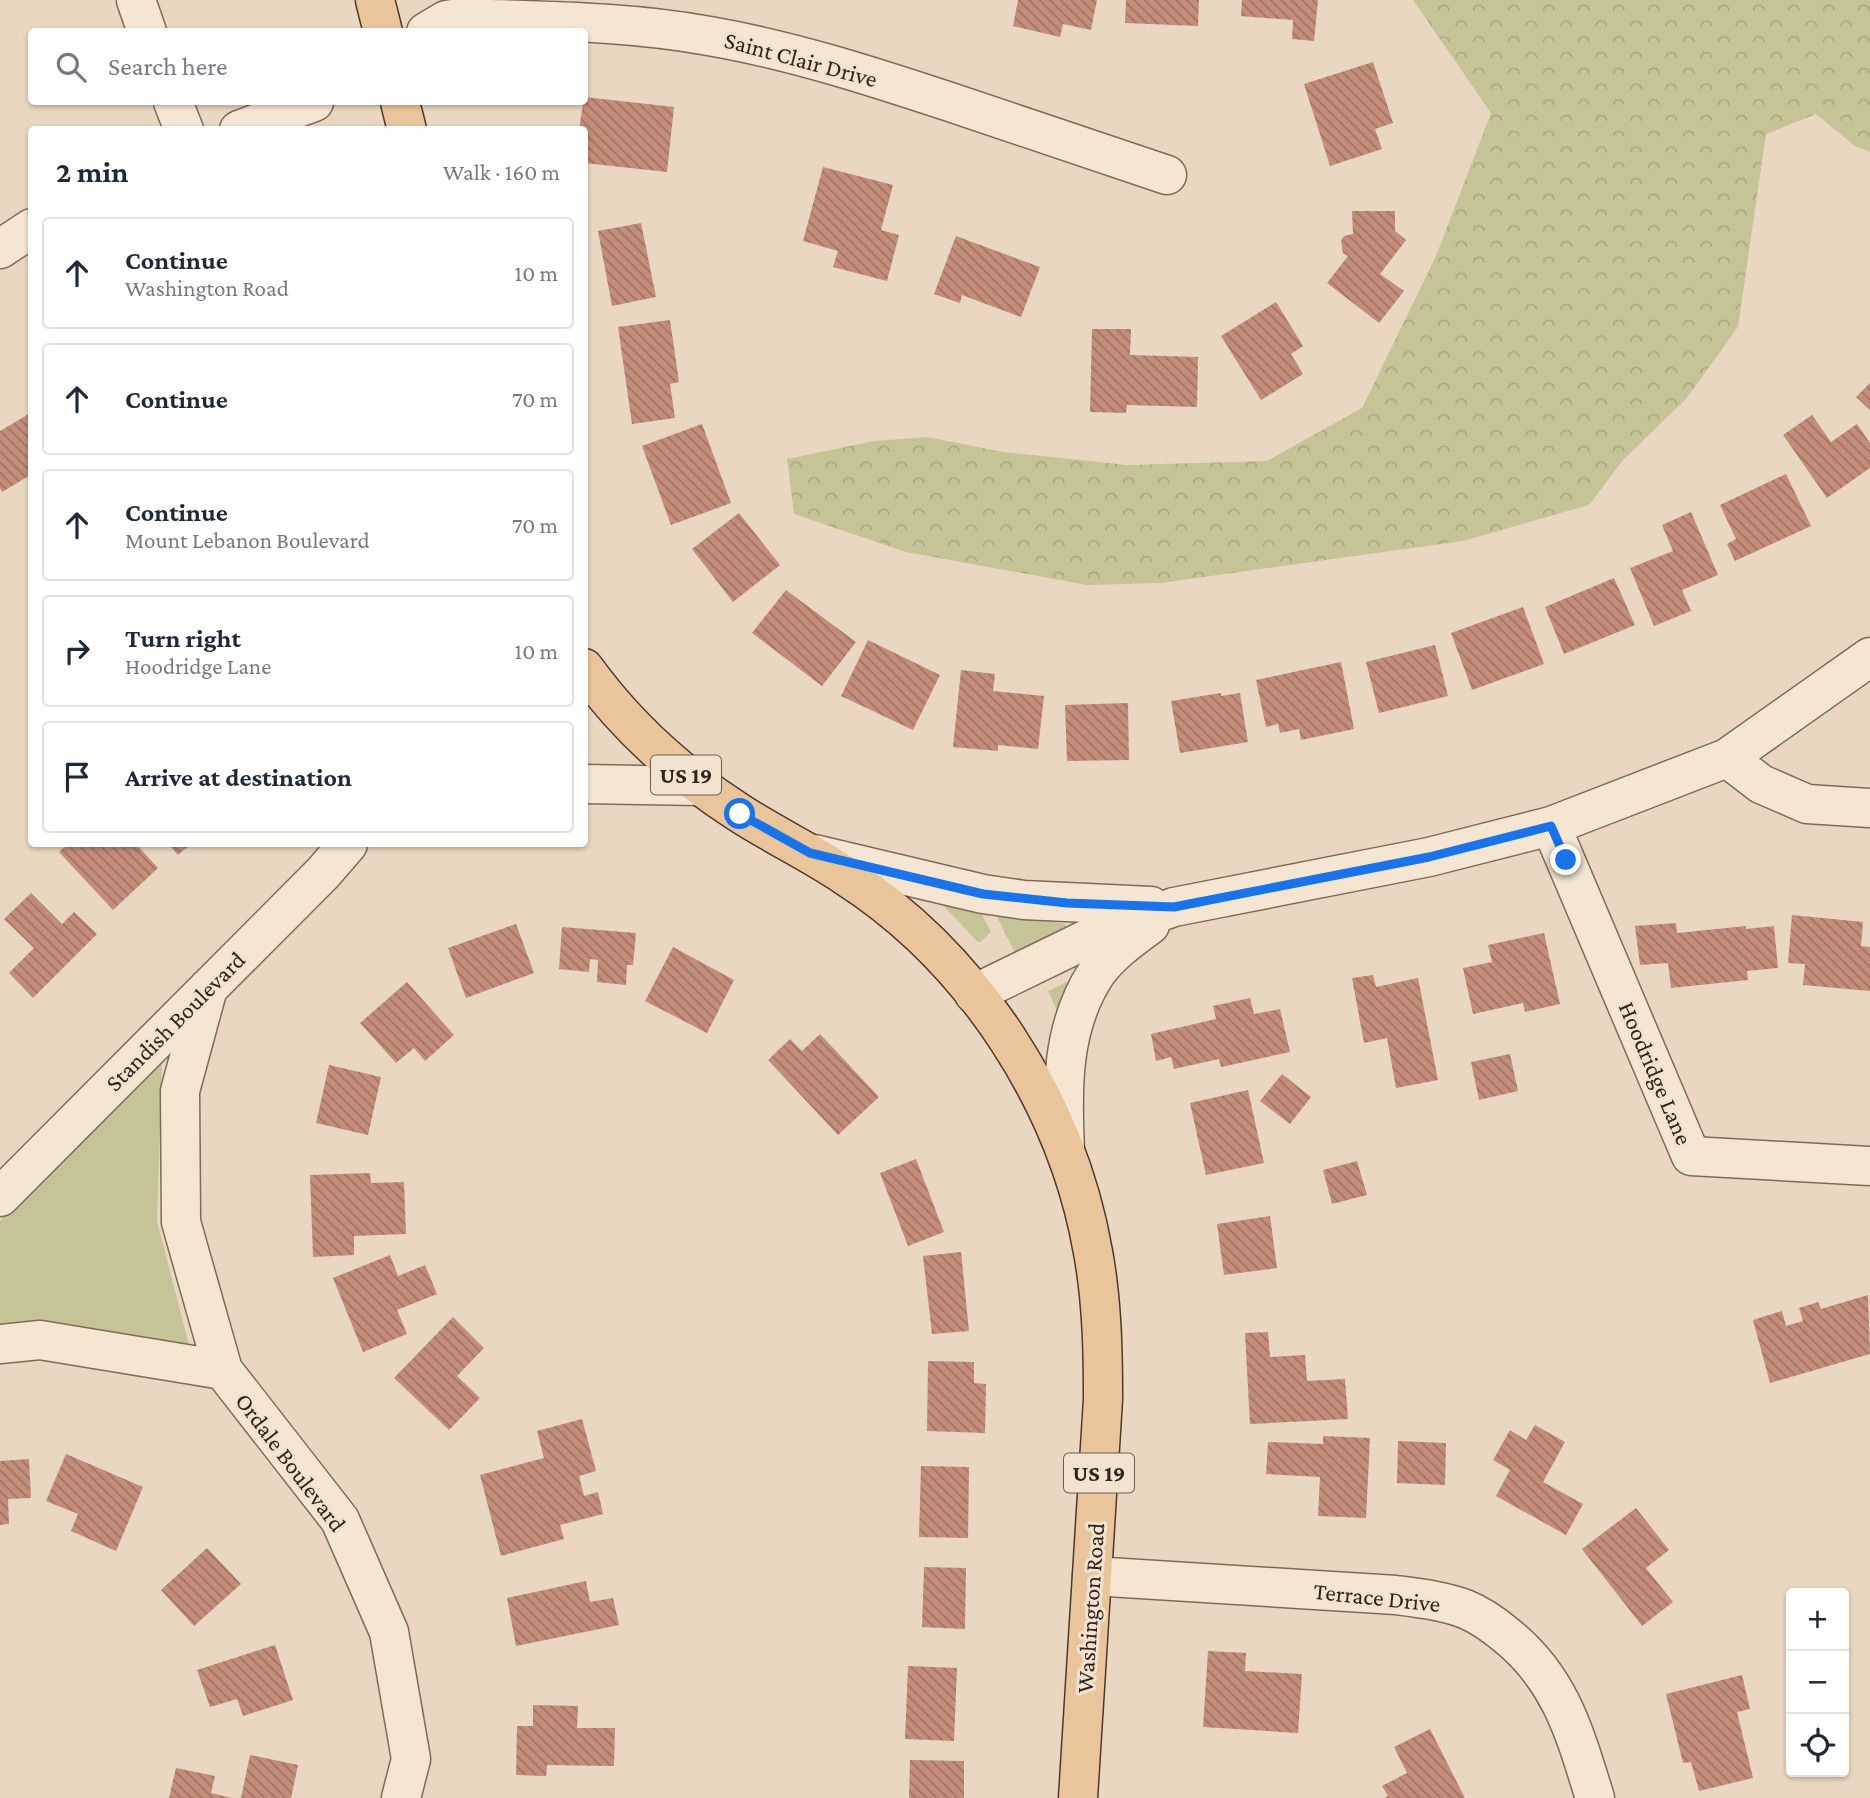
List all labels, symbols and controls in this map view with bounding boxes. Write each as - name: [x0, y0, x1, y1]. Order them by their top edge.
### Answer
- street label: Saint Clair Drive: [722, 26, 880, 92]
- search box: [28, 28, 588, 105]
- icon: search: [52, 48, 90, 86]
- text: Search here: [108, 52, 227, 81]
- text: 2 min: [56, 155, 128, 188]
- text: Walk · 160 m: [443, 159, 560, 185]
- text: Continue: [125, 246, 228, 275]
- icon: ahead: [58, 254, 96, 292]
- text: 10 m: [515, 260, 558, 286]
- text: Washington Road: [125, 275, 289, 301]
- icon: ahead: [58, 380, 96, 418]
- text: Continue: [125, 385, 228, 414]
- text: 70 m: [512, 386, 558, 412]
- text: Continue: [125, 498, 228, 527]
- icon: ahead: [58, 506, 96, 544]
- text: 70 m: [512, 512, 558, 538]
- text: Mount Lebanon Boulevard: [125, 527, 370, 553]
- text: Turn right: [125, 624, 241, 653]
- icon: right: [58, 632, 96, 670]
- text: 10 m: [515, 638, 558, 664]
- text: Hoodridge Lane: [125, 653, 271, 679]
- road number: US 19: [651, 755, 721, 794]
- icon: arrive: [58, 758, 96, 796]
- text: Arrive at destination: [125, 763, 352, 792]
- route start: [724, 798, 755, 829]
- route end: [1550, 844, 1581, 875]
- street label: Standish Boulevard: [100, 945, 251, 1096]
- street label: Hoodridge Lane: [1614, 997, 1698, 1149]
- street label: Ordale Boulevard: [230, 1387, 352, 1537]
- road number: US 19: [1064, 1454, 1134, 1492]
- street label: Washington Road: [1071, 1521, 1109, 1694]
- street label: Terrace Drive: [1312, 1577, 1442, 1617]
- map controls: [1786, 1588, 1849, 1777]
- button: +: [1786, 1588, 1849, 1651]
- button: −: [1786, 1651, 1849, 1714]
- button: locate: [1786, 1714, 1849, 1777]

